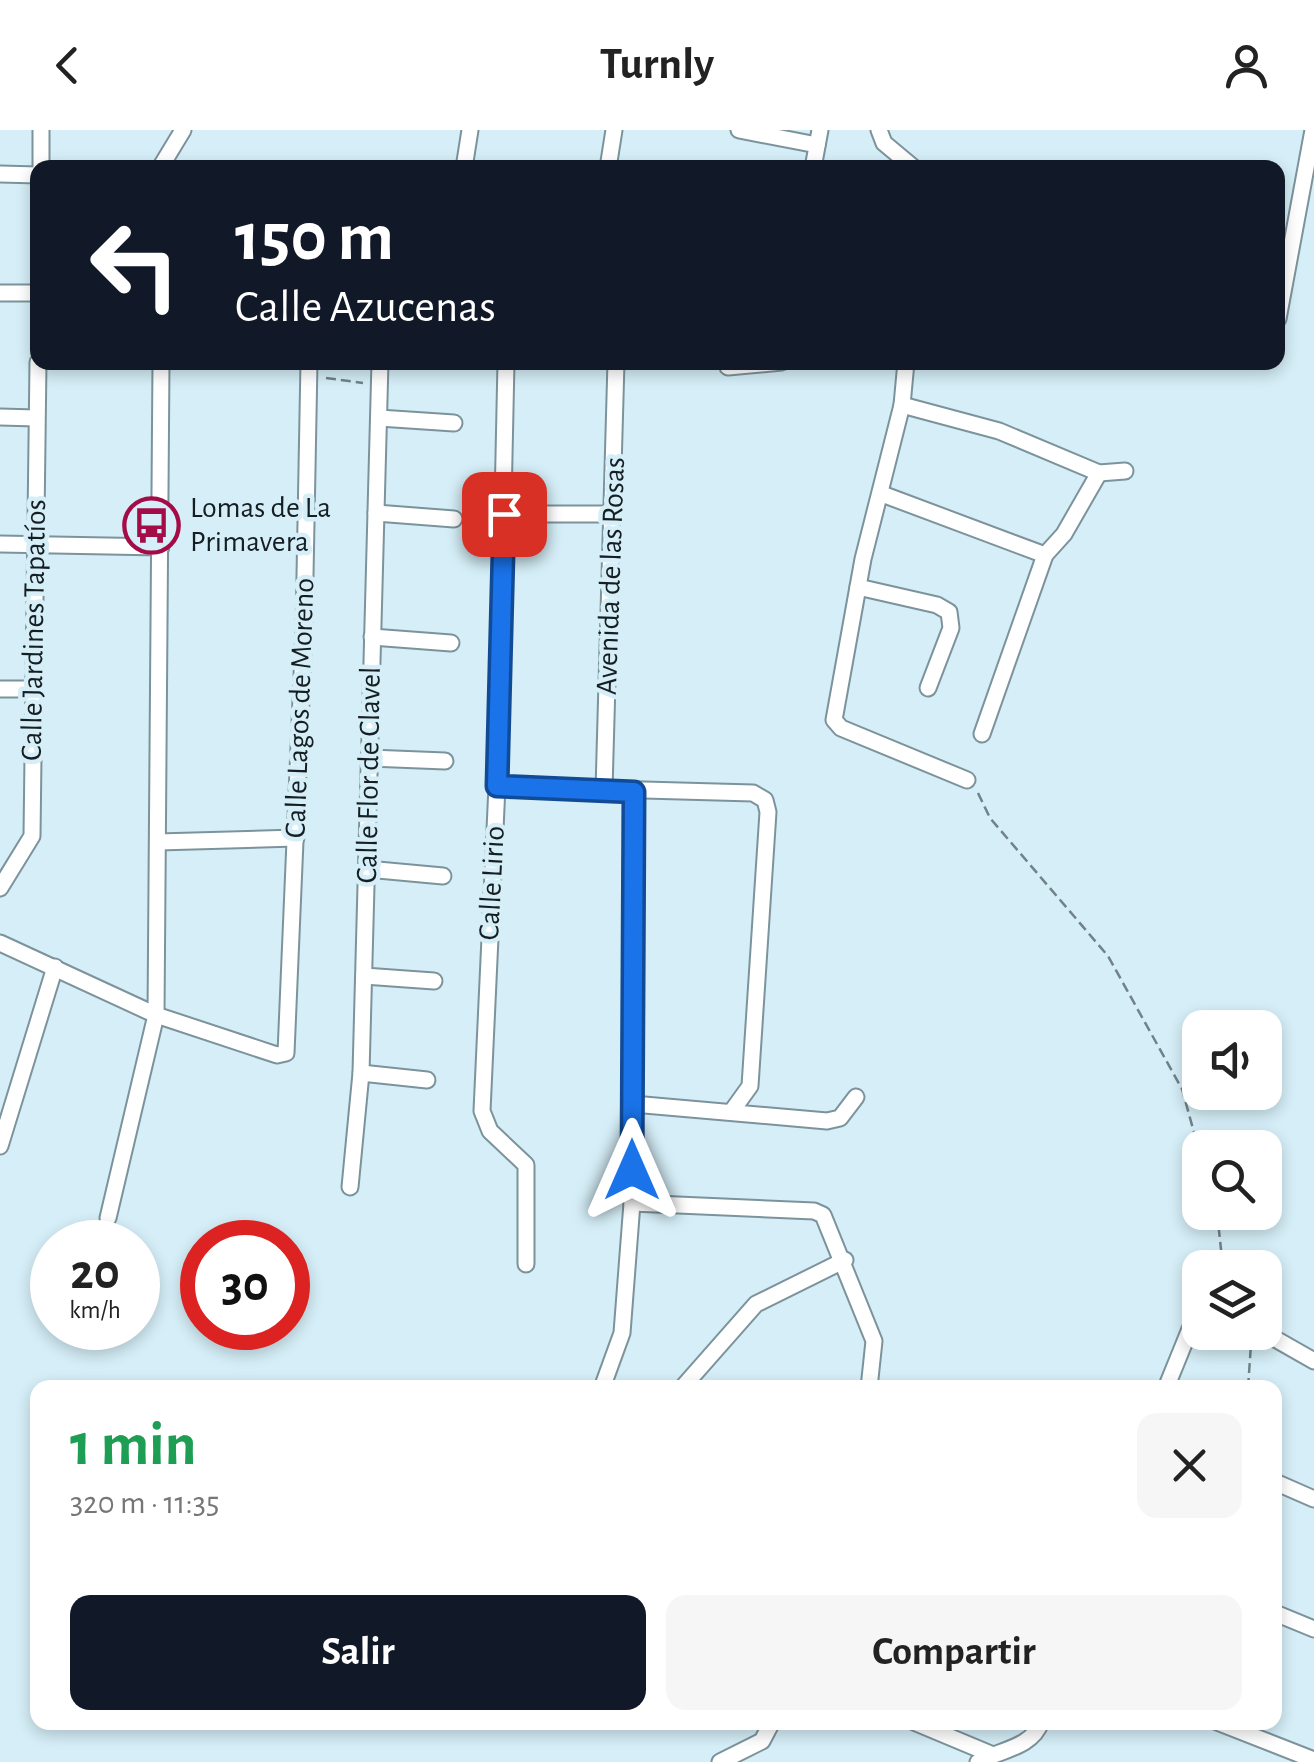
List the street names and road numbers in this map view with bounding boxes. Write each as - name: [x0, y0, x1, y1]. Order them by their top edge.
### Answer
- street label: Avenida de las Rosas: [592, 457, 630, 695]
- street label: Calle Jardines Tapatíos: [17, 499, 51, 761]
- street label: Calle Lagos de Moreno: [280, 577, 320, 839]
- street label: Calle Flor de Clavel: [352, 666, 386, 884]
- street label: Calle Lirio: [474, 825, 510, 941]

